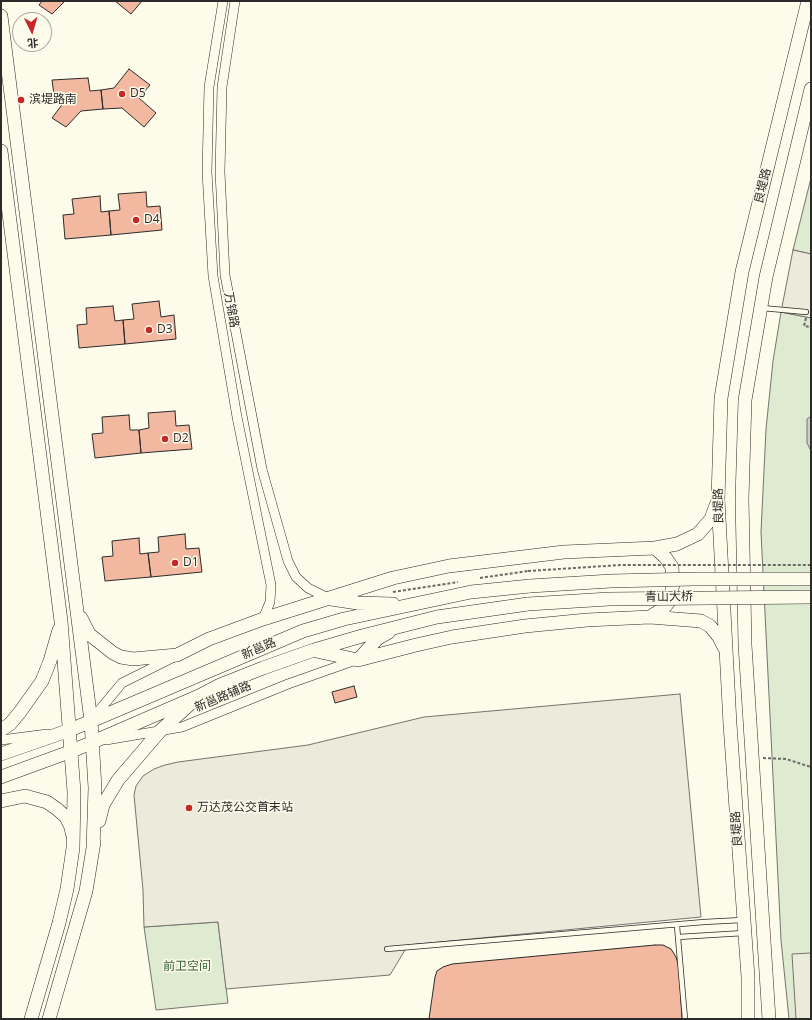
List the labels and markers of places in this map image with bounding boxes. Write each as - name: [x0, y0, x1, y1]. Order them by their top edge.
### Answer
- place label: D5: [130, 87, 146, 101]
- marker: D5: [117, 89, 127, 99]
- place label: 滨堤路南: [29, 93, 77, 107]
- marker: 滨堤路南: [16, 95, 26, 105]
- place label: D4: [144, 213, 160, 227]
- marker: D4: [131, 215, 141, 225]
- place label: D3: [157, 323, 173, 337]
- marker: D3: [144, 325, 154, 335]
- place label: D2: [173, 432, 189, 446]
- marker: D2: [160, 434, 170, 444]
- place label: D1: [183, 556, 199, 570]
- marker: D1: [170, 558, 180, 568]
- place label: 万达茂公交首末站: [197, 801, 293, 815]
- marker: 万达茂公交首末站: [184, 803, 194, 813]

